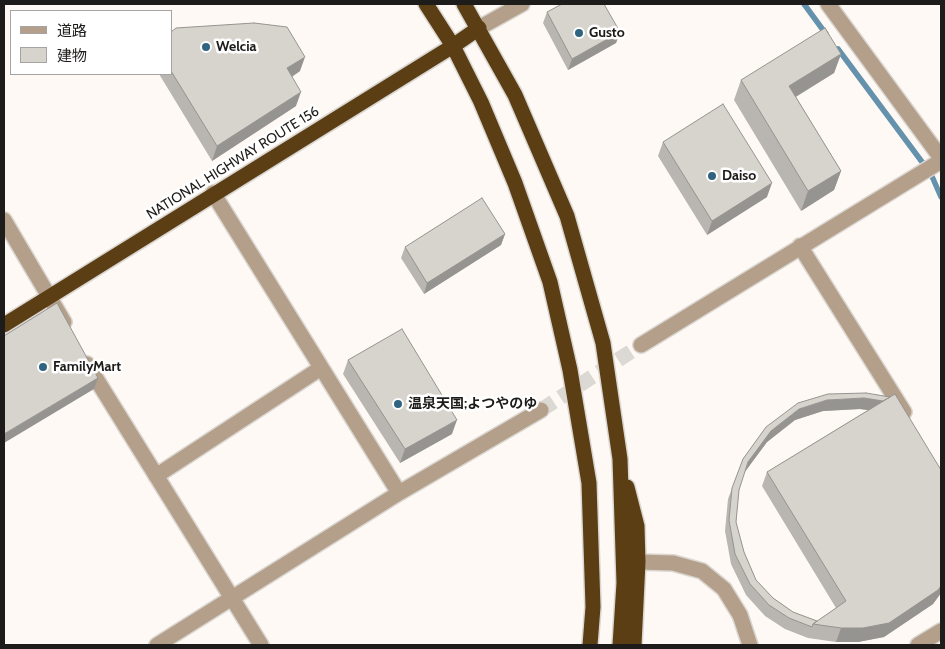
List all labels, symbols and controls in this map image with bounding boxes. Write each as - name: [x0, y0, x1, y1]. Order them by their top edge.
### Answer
- legend: [10, 10, 172, 75]
- text: 道路: [57, 22, 87, 40]
- place label: Gusto: [589, 25, 625, 41]
- marker: Gusto: [573, 27, 585, 39]
- place label: Welcia: [216, 39, 256, 55]
- marker: Welcia: [200, 41, 212, 53]
- text: 建物: [57, 47, 87, 65]
- street label: NATIONAL HIGHWAY ROUTE 156: [144, 103, 322, 223]
- place label: Daiso: [722, 168, 756, 184]
- marker: Daiso: [706, 170, 718, 182]
- place label: FamilyMart: [53, 359, 121, 375]
- marker: FamilyMart: [37, 361, 49, 373]
- place label: 温泉天国;よつやのゆ: [408, 396, 537, 412]
- marker: 温泉天国;よつやのゆ: [392, 398, 404, 410]

